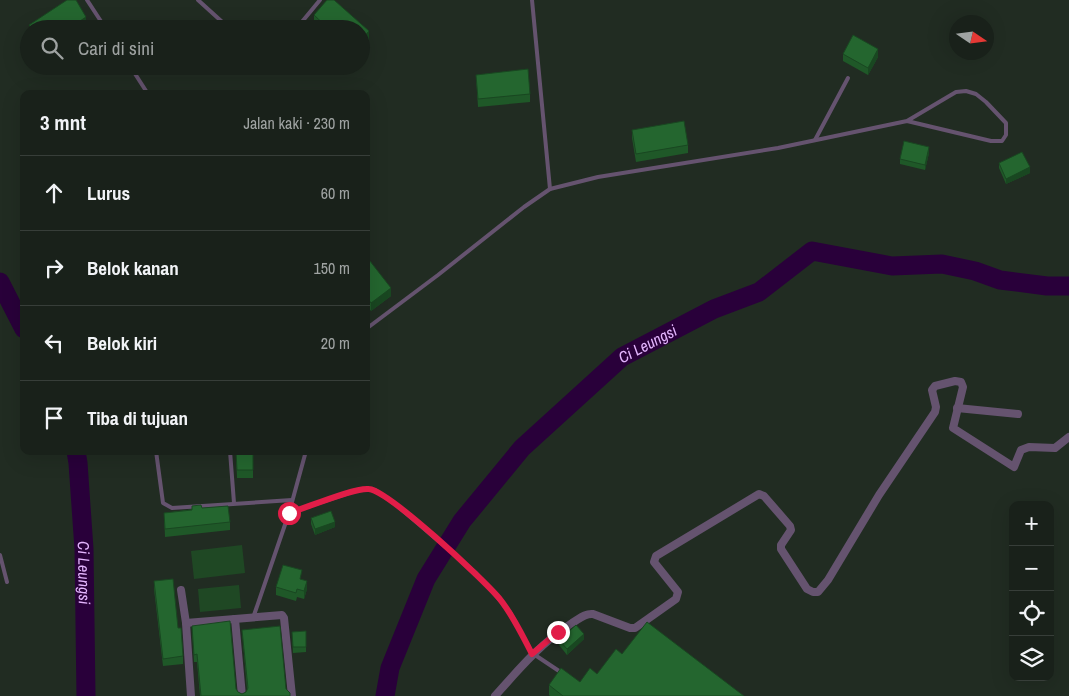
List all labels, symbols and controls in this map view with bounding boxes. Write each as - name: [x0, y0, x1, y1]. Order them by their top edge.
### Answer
- north arrow: [949, 15, 994, 60]
- search box: [20, 20, 370, 75]
- icon: search: [38, 34, 66, 62]
- text: Cari di sini: [78, 35, 154, 61]
- text: 3 mnt: [40, 108, 86, 137]
- text: Jalan kaki · 230 m: [244, 112, 350, 134]
- icon: ahead: [40, 179, 68, 207]
- text: Lurus: [87, 180, 130, 206]
- text: 60 m: [321, 182, 350, 204]
- icon: right: [40, 254, 68, 282]
- text: Belok kanan: [87, 255, 179, 281]
- text: 150 m: [314, 257, 350, 279]
- water label: Ci Leungsi: [614, 319, 681, 368]
- icon: left: [40, 329, 68, 357]
- text: Belok kiri: [87, 330, 157, 356]
- text: 20 m: [321, 332, 350, 354]
- icon: arrive: [40, 404, 68, 432]
- text: Tiba di tujuan: [87, 405, 188, 431]
- map controls: [1009, 501, 1054, 681]
- button: +: [1009, 501, 1054, 546]
- route start: [278, 502, 301, 525]
- water label: Ci Leungsi: [72, 540, 96, 605]
- button: −: [1009, 546, 1054, 591]
- button: locate: [1009, 591, 1054, 636]
- route end: [547, 621, 570, 644]
- button: layers: [1009, 636, 1054, 681]

